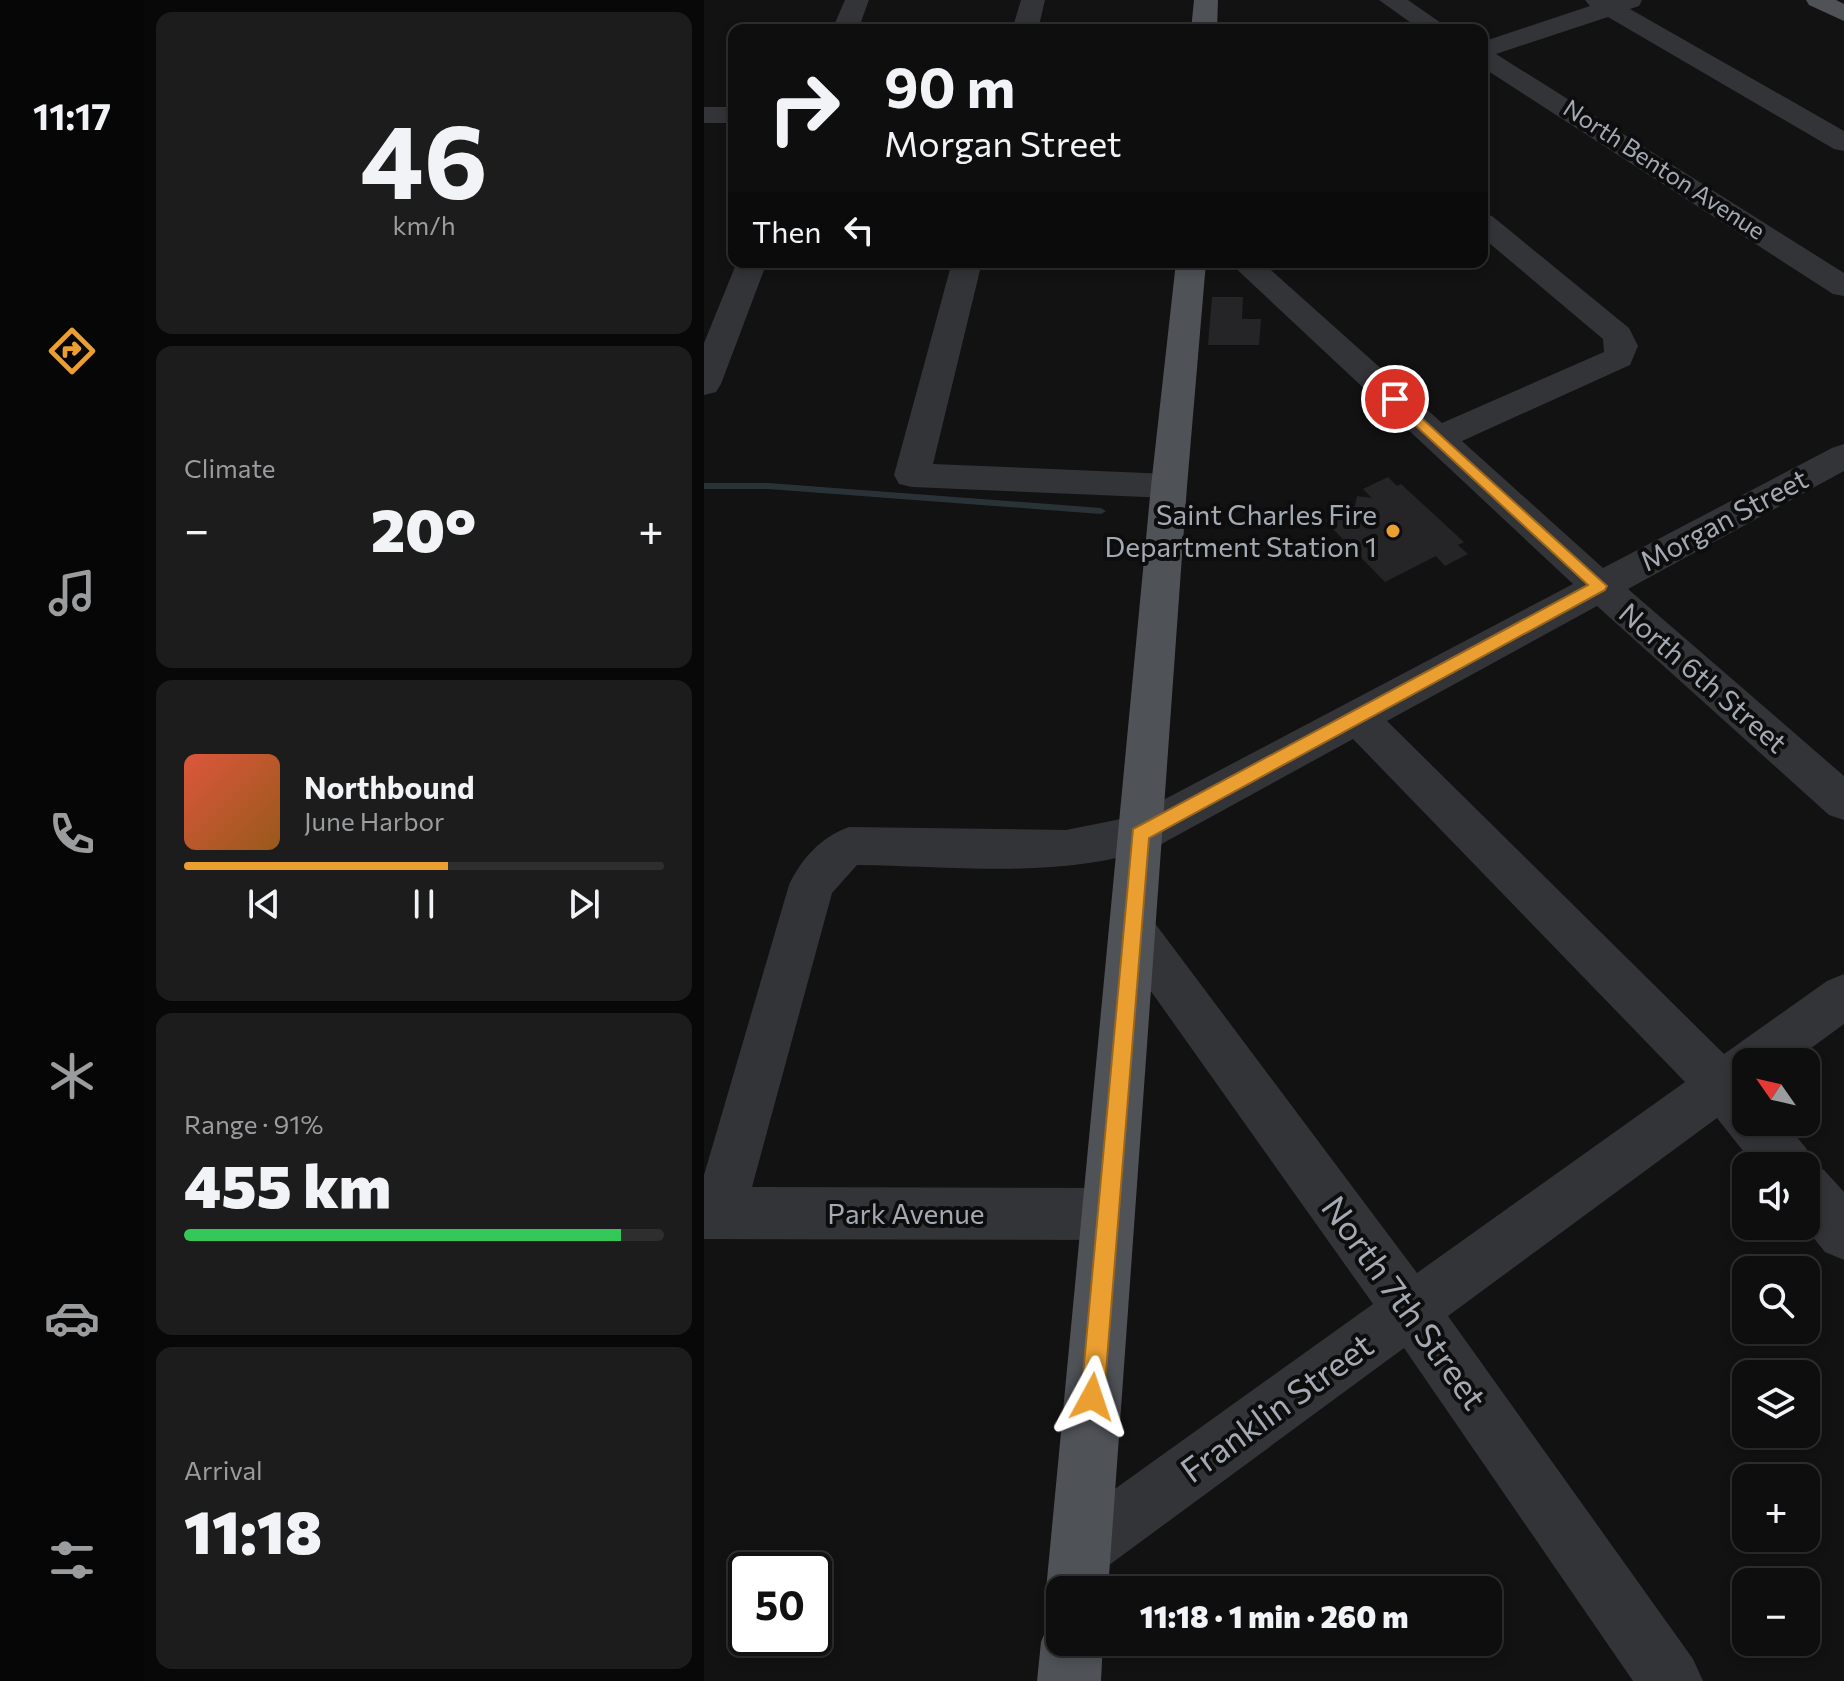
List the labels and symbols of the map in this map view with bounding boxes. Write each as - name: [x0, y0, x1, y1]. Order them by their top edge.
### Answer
- street label: North Benton Avenue: [1559, 93, 1771, 245]
- pin: [1361, 365, 1429, 433]
- street label: Morgan Street: [1634, 461, 1813, 578]
- place label: Saint Charles Fire Department Station 1: [1105, 497, 1377, 563]
- marker: Saint Charles Fire Department Station 1: [1384, 522, 1402, 540]
- street label: North 6th Street: [1613, 595, 1794, 759]
- north arrow: [1732, 1048, 1820, 1136]
- street label: North 7th Street: [1314, 1187, 1497, 1417]
- street label: Park Avenue: [827, 1196, 985, 1230]
- street label: Franklin Street: [1171, 1323, 1380, 1490]
- position arrow: [1050, 1355, 1134, 1439]
- speed limit sign: 50: [728, 1552, 832, 1656]

